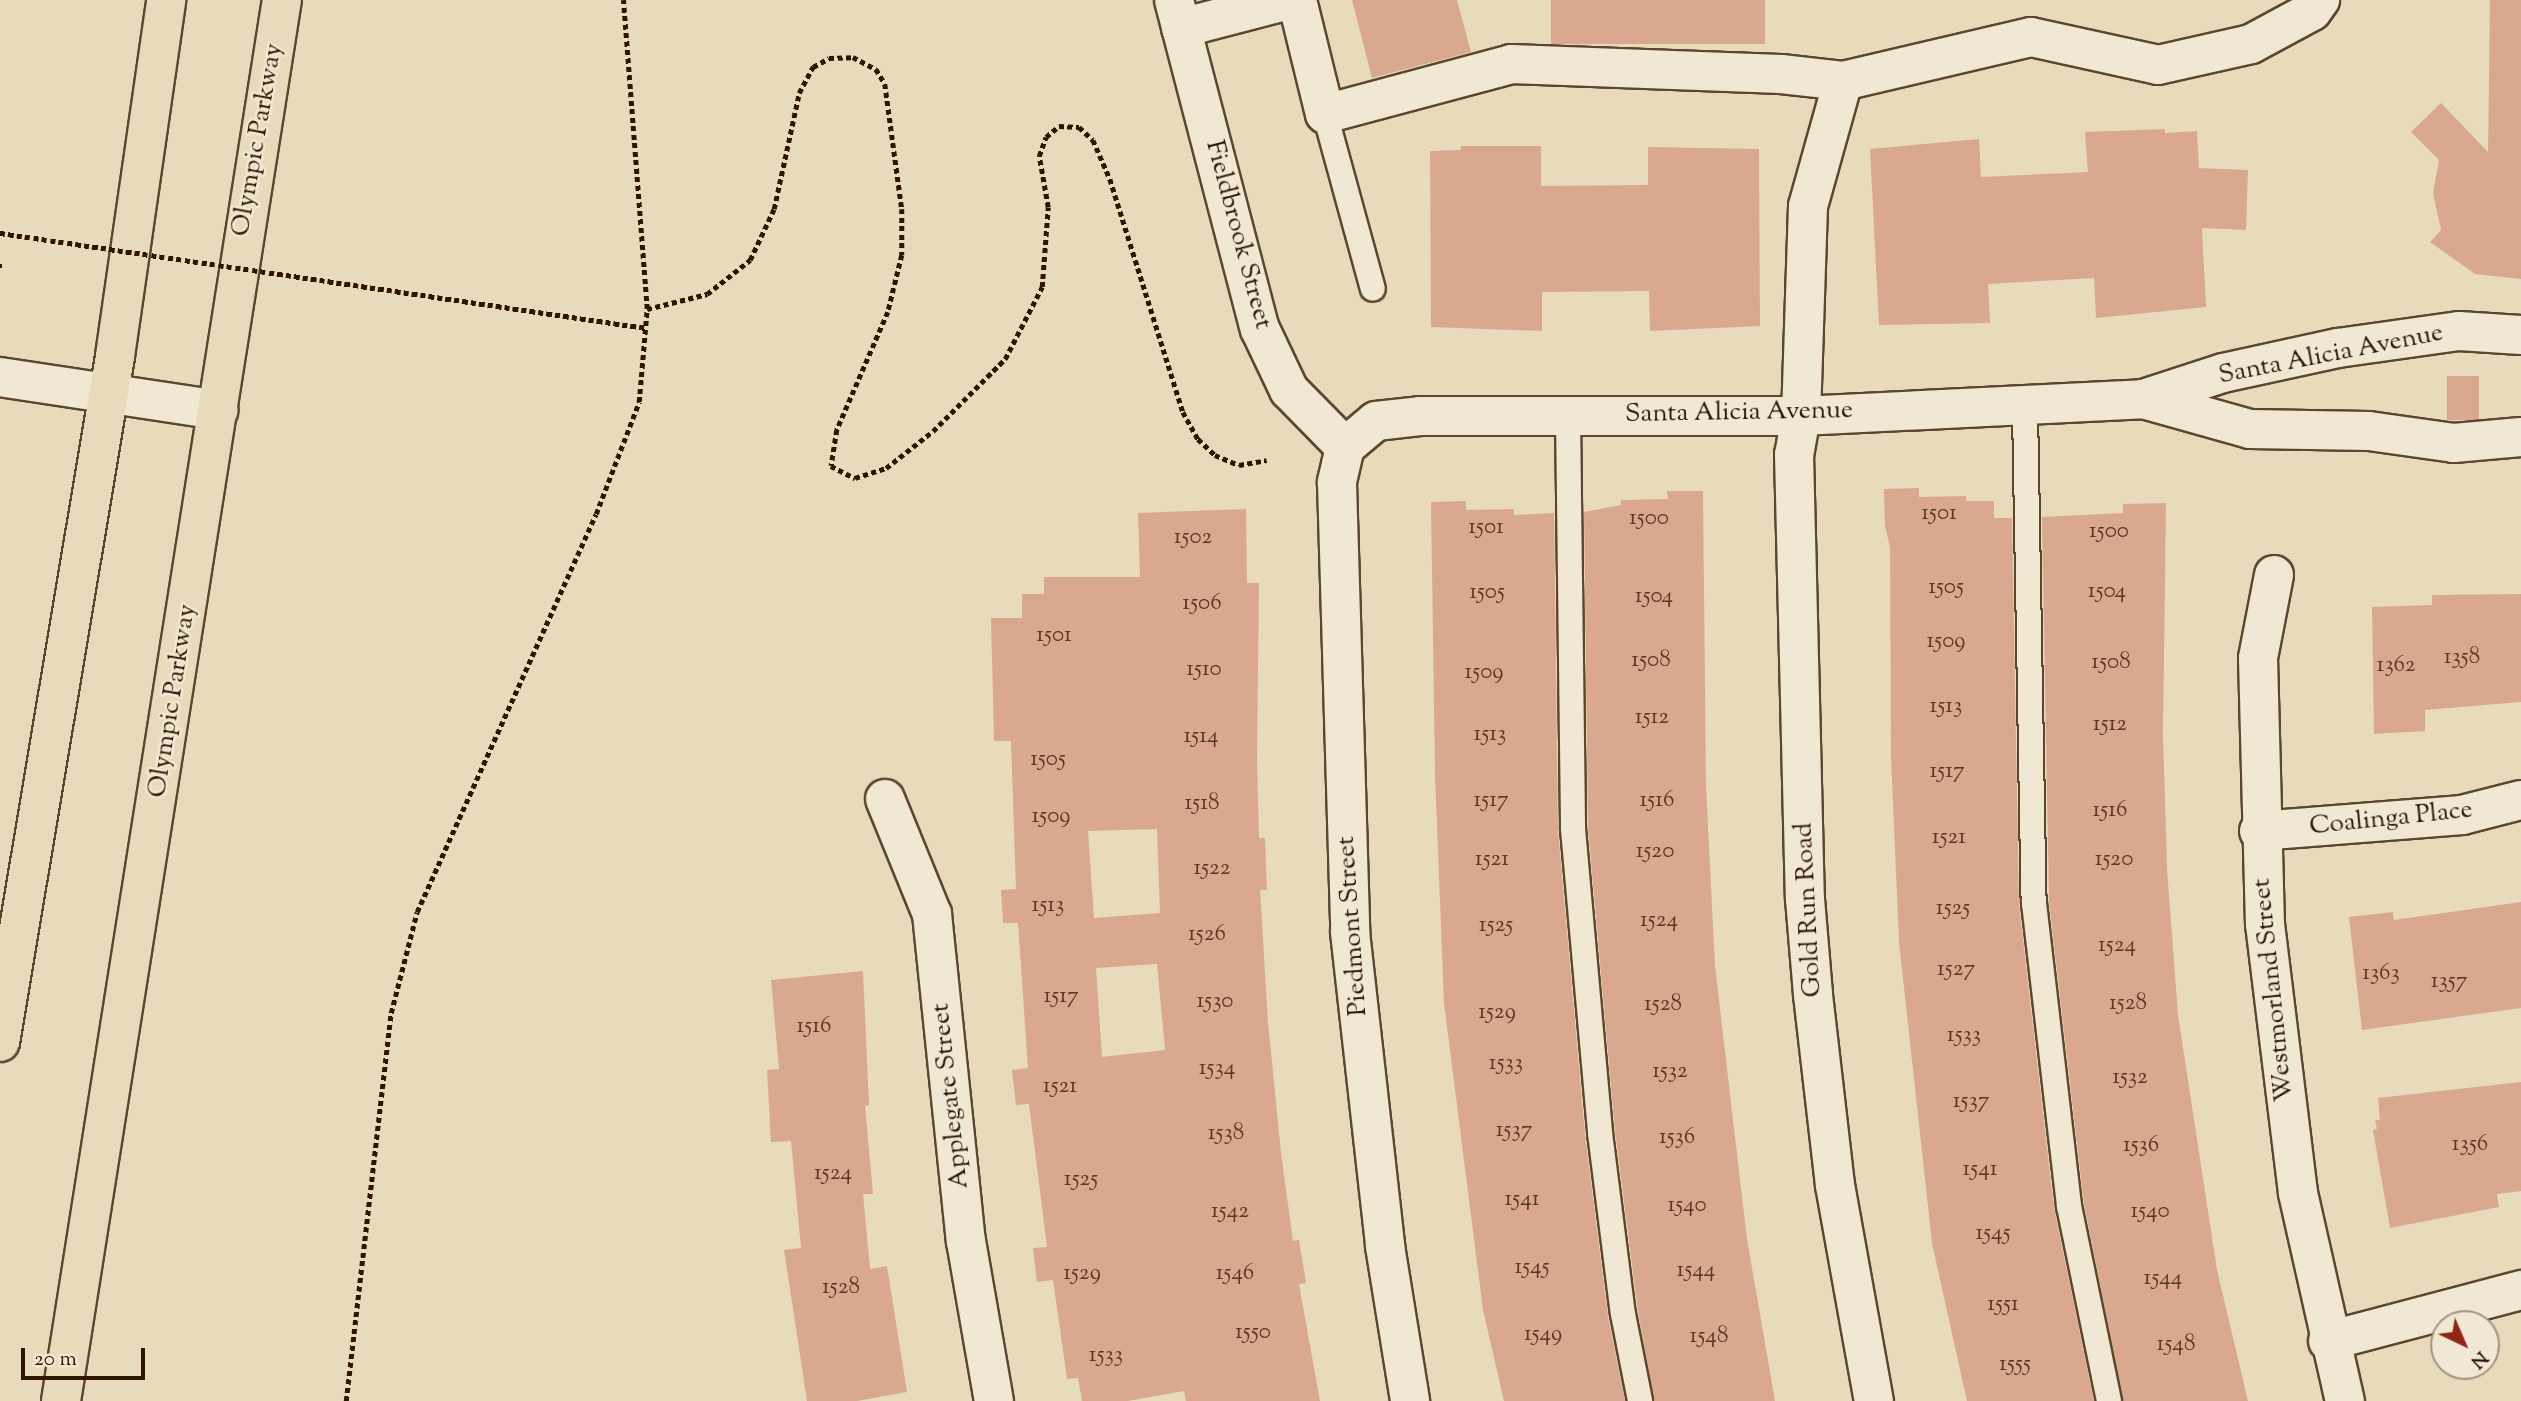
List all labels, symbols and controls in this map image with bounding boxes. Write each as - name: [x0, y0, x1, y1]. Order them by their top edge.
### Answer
- street label: Olympic Parkway: [226, 41, 290, 239]
- street label: Fieldbrook Street: [1198, 137, 1278, 333]
- street label: Santa Alicia Avenue: [2216, 318, 2446, 392]
- street label: Santa Alicia Avenue: [1625, 395, 1853, 431]
- house number: 1501: [1921, 500, 1957, 528]
- house number: 1500: [1629, 505, 1669, 533]
- house number: 1501: [1468, 514, 1504, 542]
- house number: 1500: [2089, 518, 2129, 546]
- house number: 1502: [1174, 524, 1212, 552]
- house number: 1505: [1928, 574, 1964, 602]
- house number: 1504: [2088, 578, 2126, 606]
- house number: 1505: [1469, 579, 1505, 607]
- house number: 1504: [1635, 583, 1673, 611]
- house number: 1506: [1182, 590, 1222, 618]
- street label: Olympic Parkway: [142, 602, 204, 800]
- house number: 1501: [1036, 622, 1072, 650]
- house number: 1509: [1926, 628, 1966, 656]
- house number: 1358: [2444, 644, 2480, 672]
- house number: 1508: [1631, 647, 1671, 675]
- house number: 1508: [2091, 649, 2131, 677]
- house number: 1362: [2377, 652, 2415, 680]
- house number: 1510: [1186, 656, 1222, 684]
- house number: 1509: [1464, 659, 1504, 687]
- house number: 1513: [1930, 693, 1962, 721]
- house number: 1512: [1635, 704, 1669, 732]
- house number: 1512: [2093, 711, 2127, 739]
- house number: 1513: [1474, 721, 1506, 749]
- house number: 1514: [1183, 723, 1219, 751]
- house number: 1505: [1030, 746, 1066, 774]
- house number: 1517: [1929, 758, 1965, 786]
- house number: 1517: [1473, 787, 1509, 815]
- house number: 1516: [1640, 787, 1674, 815]
- house number: 1518: [1184, 790, 1220, 818]
- street label: Coalinga Place: [2308, 795, 2474, 843]
- house number: 1516: [2093, 797, 2127, 825]
- house number: 1509: [1031, 803, 1071, 831]
- street label: Gold Run Road: [1789, 822, 1829, 998]
- house number: 1521: [1932, 824, 1966, 852]
- street label: Piedmont Street: [1331, 835, 1375, 1017]
- house number: 1520: [1636, 838, 1674, 866]
- house number: 1521: [1475, 846, 1509, 874]
- house number: 1520: [2095, 846, 2133, 874]
- house number: 1522: [1193, 855, 1231, 883]
- street label: Westmorland Street: [2247, 877, 2301, 1103]
- house number: 1513: [1032, 892, 1064, 920]
- house number: 1525: [1936, 895, 1970, 923]
- house number: 1524: [1640, 907, 1678, 935]
- house number: 1525: [1479, 912, 1513, 940]
- house number: 1526: [1188, 921, 1226, 949]
- house number: 1524: [2098, 932, 2136, 960]
- house number: 1527: [1937, 956, 1975, 984]
- house number: 1363: [2362, 960, 2400, 988]
- house number: 1357: [2431, 968, 2467, 996]
- house number: 1517: [1043, 983, 1079, 1011]
- house number: 1530: [1197, 988, 1233, 1016]
- house number: 1528: [2109, 990, 2147, 1018]
- house number: 1528: [1644, 991, 1682, 1019]
- house number: 1529: [1478, 999, 1516, 1027]
- street label: Applegate Street: [926, 1002, 976, 1190]
- house number: 1516: [797, 1013, 831, 1041]
- house number: 1533: [1947, 1022, 1981, 1050]
- house number: 1533: [1489, 1050, 1523, 1078]
- house number: 1534: [1199, 1055, 1235, 1083]
- house number: 1532: [1652, 1058, 1688, 1086]
- house number: 1532: [2112, 1064, 2148, 1092]
- house number: 1521: [1043, 1073, 1077, 1101]
- house number: 1537: [1953, 1088, 1989, 1116]
- house number: 1537: [1496, 1117, 1532, 1145]
- house number: 1538: [1208, 1120, 1244, 1148]
- house number: 1536: [1659, 1124, 1695, 1152]
- house number: 1356: [2452, 1131, 2488, 1159]
- house number: 1536: [2123, 1132, 2159, 1160]
- house number: 1541: [1962, 1156, 1998, 1184]
- house number: 1524: [814, 1160, 852, 1188]
- house number: 1525: [1064, 1166, 1098, 1194]
- house number: 1541: [1504, 1186, 1540, 1214]
- house number: 1540: [1667, 1192, 1707, 1220]
- house number: 1542: [1211, 1198, 1249, 1226]
- house number: 1540: [2130, 1198, 2170, 1226]
- house number: 1545: [1975, 1220, 2011, 1248]
- house number: 1545: [1514, 1254, 1550, 1282]
- house number: 1544: [1677, 1257, 1715, 1285]
- house number: 1529: [1063, 1260, 1101, 1288]
- house number: 1546: [1216, 1260, 1254, 1288]
- house number: 1544: [2144, 1265, 2182, 1293]
- house number: 1528: [822, 1274, 860, 1302]
- house number: 1551: [1987, 1291, 2019, 1319]
- north arrow: [2430, 1310, 2500, 1380]
- house number: 1550: [1235, 1319, 1271, 1347]
- house number: 1549: [1524, 1321, 1562, 1349]
- house number: 1548: [1690, 1323, 1728, 1351]
- house number: 1548: [2157, 1331, 2195, 1359]
- scale bar: [24, 1334, 149, 1378]
- house number: 1533: [1089, 1342, 1123, 1370]
- text: N: [2464, 1344, 2493, 1374]
- text: 20 m: [34, 1345, 77, 1375]
- house number: 1555: [1999, 1351, 2031, 1379]

